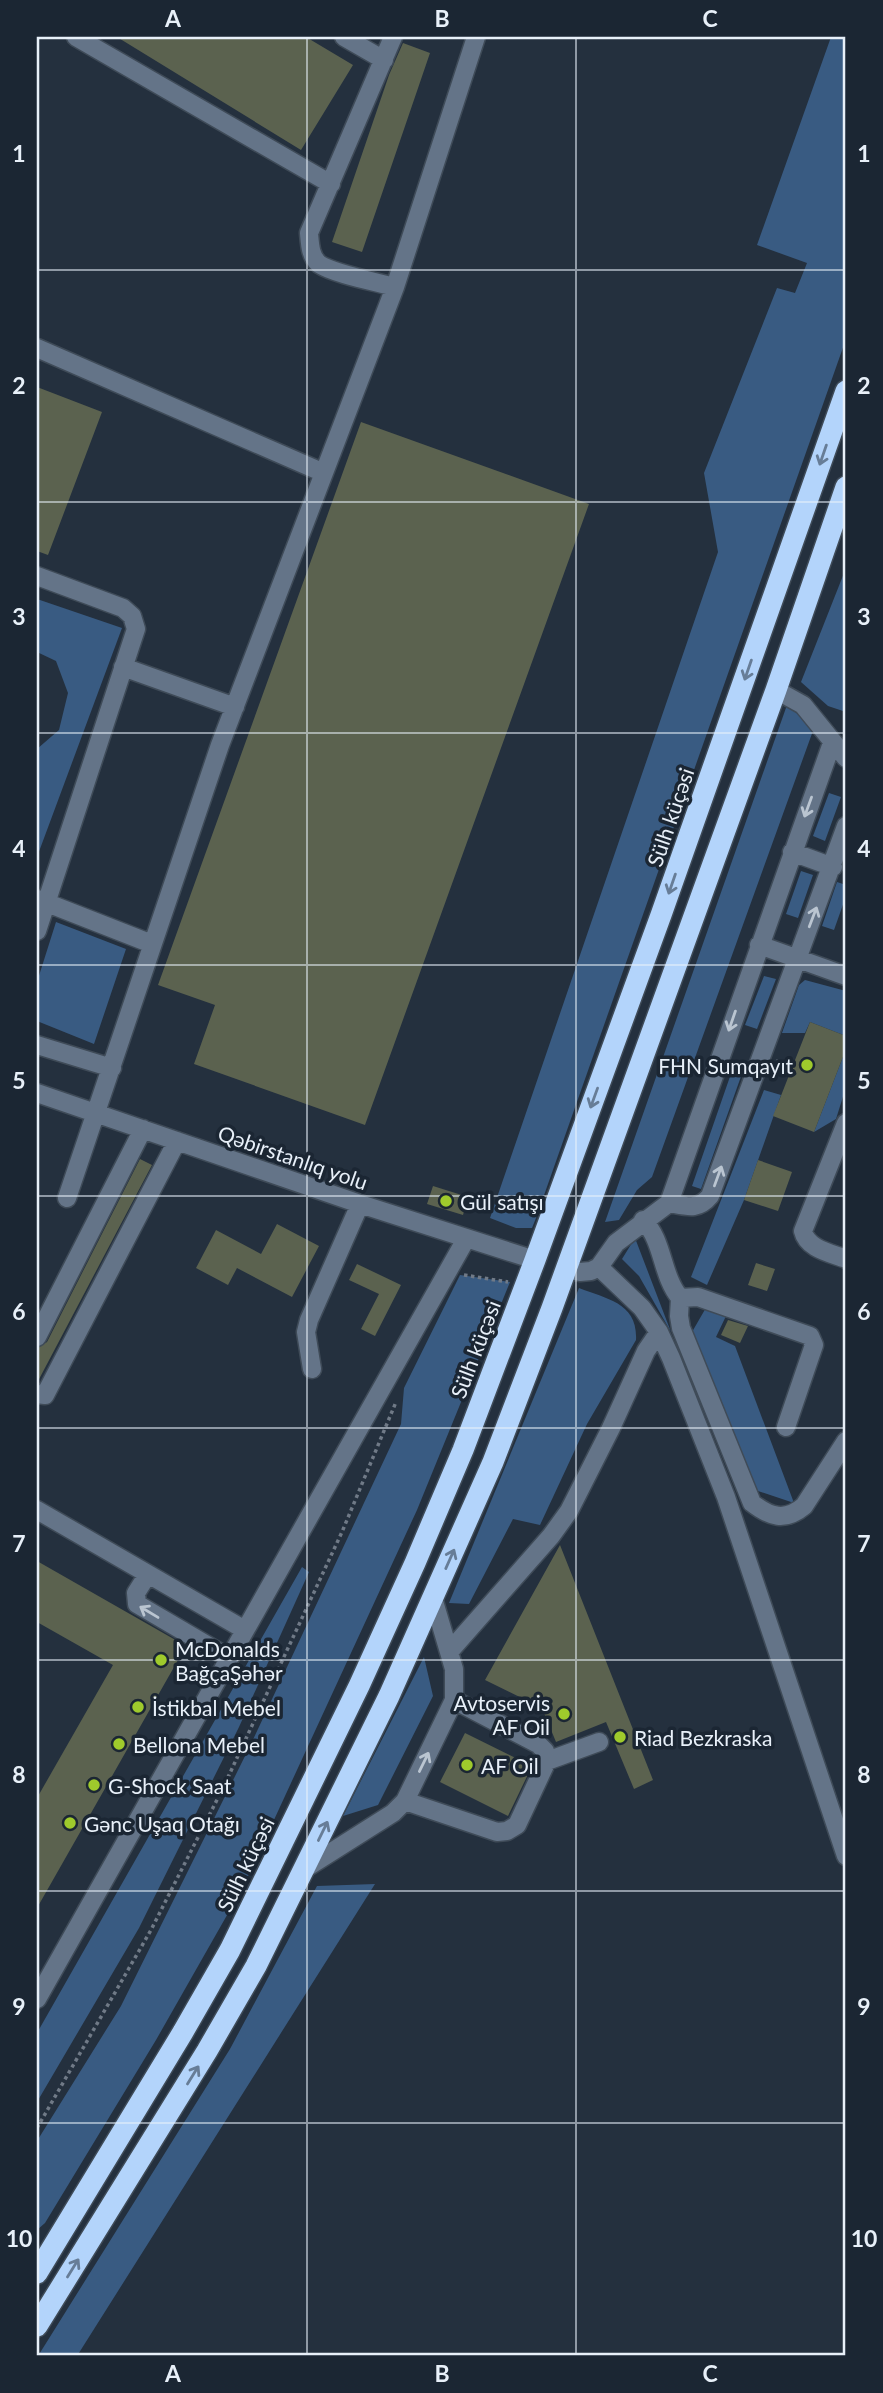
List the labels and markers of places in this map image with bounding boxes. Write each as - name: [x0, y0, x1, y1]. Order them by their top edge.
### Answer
- place label: FHN Sumqayıt: [658, 1053, 793, 1078]
- marker: FHN Sumqayıt: [799, 1057, 815, 1073]
- place label: Gül satışı: [460, 1189, 544, 1214]
- marker: Gül satışı: [438, 1193, 454, 1209]
- place label: McDonalds BağçaŞəhər: [175, 1636, 283, 1685]
- marker: McDonalds BağçaŞəhər: [153, 1652, 169, 1668]
- place label: Avtoservis AF Oil: [454, 1690, 550, 1739]
- place label: İstikbal Mebel: [152, 1695, 281, 1720]
- marker: İstikbal Mebel: [130, 1699, 146, 1715]
- marker: Avtoservis AF Oil: [556, 1706, 572, 1722]
- place label: Riad Bezkraska: [634, 1725, 772, 1750]
- marker: Riad Bezkraska: [612, 1729, 628, 1745]
- place label: Bellona Mebel: [133, 1732, 265, 1757]
- marker: Bellona Mebel: [111, 1736, 127, 1752]
- place label: AF Oil: [481, 1753, 539, 1778]
- marker: AF Oil: [459, 1757, 475, 1773]
- place label: G-Shock Saat: [108, 1773, 232, 1798]
- marker: G-Shock Saat: [86, 1777, 102, 1793]
- place label: Gənc Uşaq Otağı: [84, 1811, 240, 1836]
- marker: Gənc Uşaq Otağı: [62, 1815, 78, 1831]

